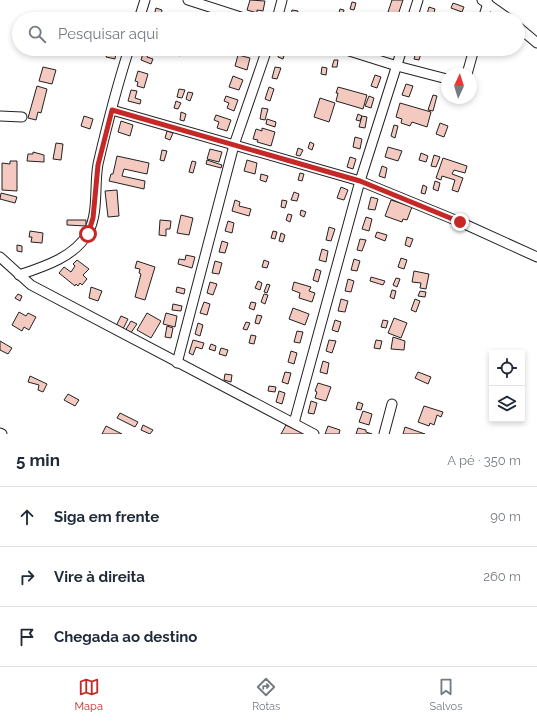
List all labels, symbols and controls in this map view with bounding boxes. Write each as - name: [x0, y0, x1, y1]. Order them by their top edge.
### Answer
- search box: [12, 12, 525, 56]
- icon: search: [26, 23, 48, 45]
- text: Pesquisar aqui: [58, 25, 158, 43]
- north arrow: [441, 68, 477, 104]
- route end: [451, 213, 469, 231]
- route start: [79, 225, 97, 243]
- map controls: [489, 350, 525, 422]
- button: locate: [489, 350, 525, 386]
- button: layers: [489, 386, 525, 422]
- text: 5 min: [16, 450, 60, 470]
- text: A pé · 350 m: [447, 453, 521, 468]
- icon: ahead: [16, 506, 38, 528]
- text: Siga em frente: [54, 508, 159, 526]
- text: 90 m: [490, 509, 521, 524]
- icon: right: [16, 566, 38, 588]
- text: Vire à direita: [54, 568, 145, 586]
- text: 260 m: [483, 569, 521, 584]
- icon: arrive: [16, 626, 38, 648]
- text: Chegada ao destino: [54, 628, 197, 646]
- tab: Mapa: [75, 676, 103, 713]
- tab: Rotas: [252, 676, 280, 713]
- tab: Salvos: [429, 676, 462, 713]

